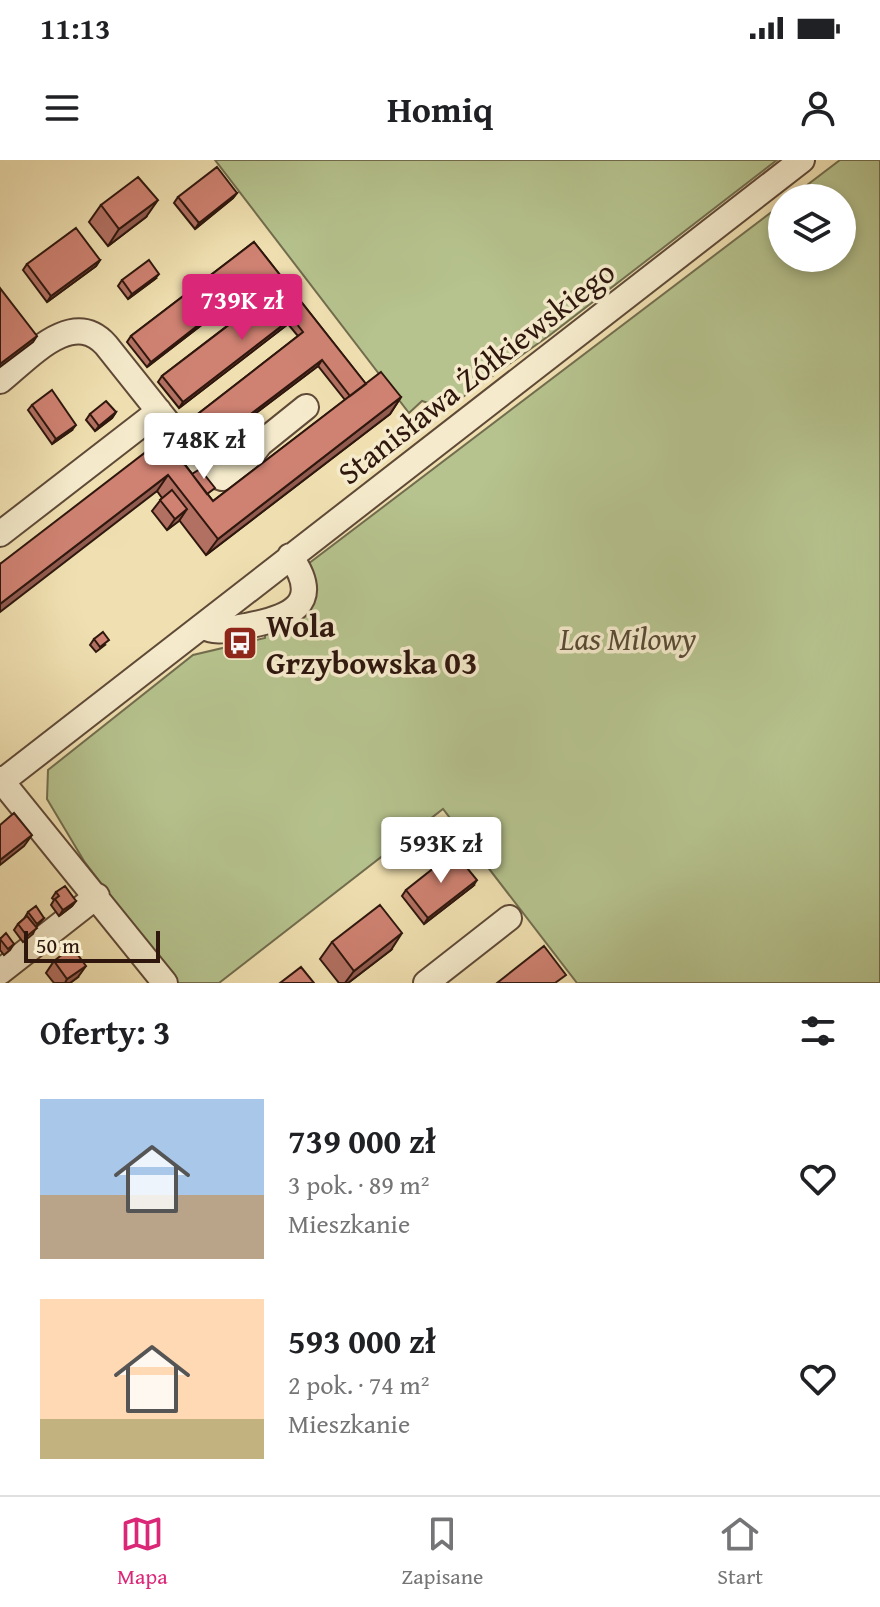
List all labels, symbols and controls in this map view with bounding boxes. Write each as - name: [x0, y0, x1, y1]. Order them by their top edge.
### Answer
- text: 11:13: [40, 6, 111, 50]
- text: Homiq: [387, 82, 493, 135]
- icon: menu: [40, 86, 84, 130]
- icon: person: [796, 86, 840, 130]
- map controls: [768, 184, 856, 272]
- button: layers: [768, 184, 856, 272]
- street label: Stanisława Żółkiewskiego: [327, 249, 625, 495]
- pin: 739K zł: [168, 274, 316, 342]
- text: 739K zł: [200, 280, 284, 319]
- pin: 748K zł: [130, 413, 278, 481]
- text: 748K zł: [162, 419, 246, 458]
- place label: Wola Grzybowska 03: [266, 602, 477, 686]
- park label: Las Milowy: [559, 615, 696, 662]
- bus stop icon: Wola Grzybowska 03: [221, 624, 259, 662]
- pin: 593K zł: [367, 817, 515, 885]
- text: 593K zł: [399, 823, 483, 862]
- scale bar: [24, 927, 160, 963]
- text: 50 m: [36, 929, 80, 961]
- text: Oferty: 3: [40, 1007, 171, 1056]
- icon: filters: [796, 1009, 840, 1053]
- text: 739 000 zł: [288, 1116, 436, 1165]
- icon: home: [104, 1131, 200, 1227]
- icon: heart: [796, 1157, 840, 1201]
- text: 3 pok. · 89 m²: [288, 1165, 430, 1204]
- text: Mieszkanie: [288, 1204, 410, 1243]
- text: 593 000 zł: [288, 1316, 436, 1365]
- icon: home: [104, 1331, 200, 1427]
- icon: heart: [796, 1357, 840, 1401]
- text: 2 pok. · 74 m²: [288, 1365, 430, 1404]
- text: Mieszkanie: [288, 1404, 410, 1443]
- tab: Mapa: [117, 1512, 168, 1592]
- tab: Zapisane: [402, 1512, 483, 1592]
- tab: Start: [717, 1512, 763, 1592]

